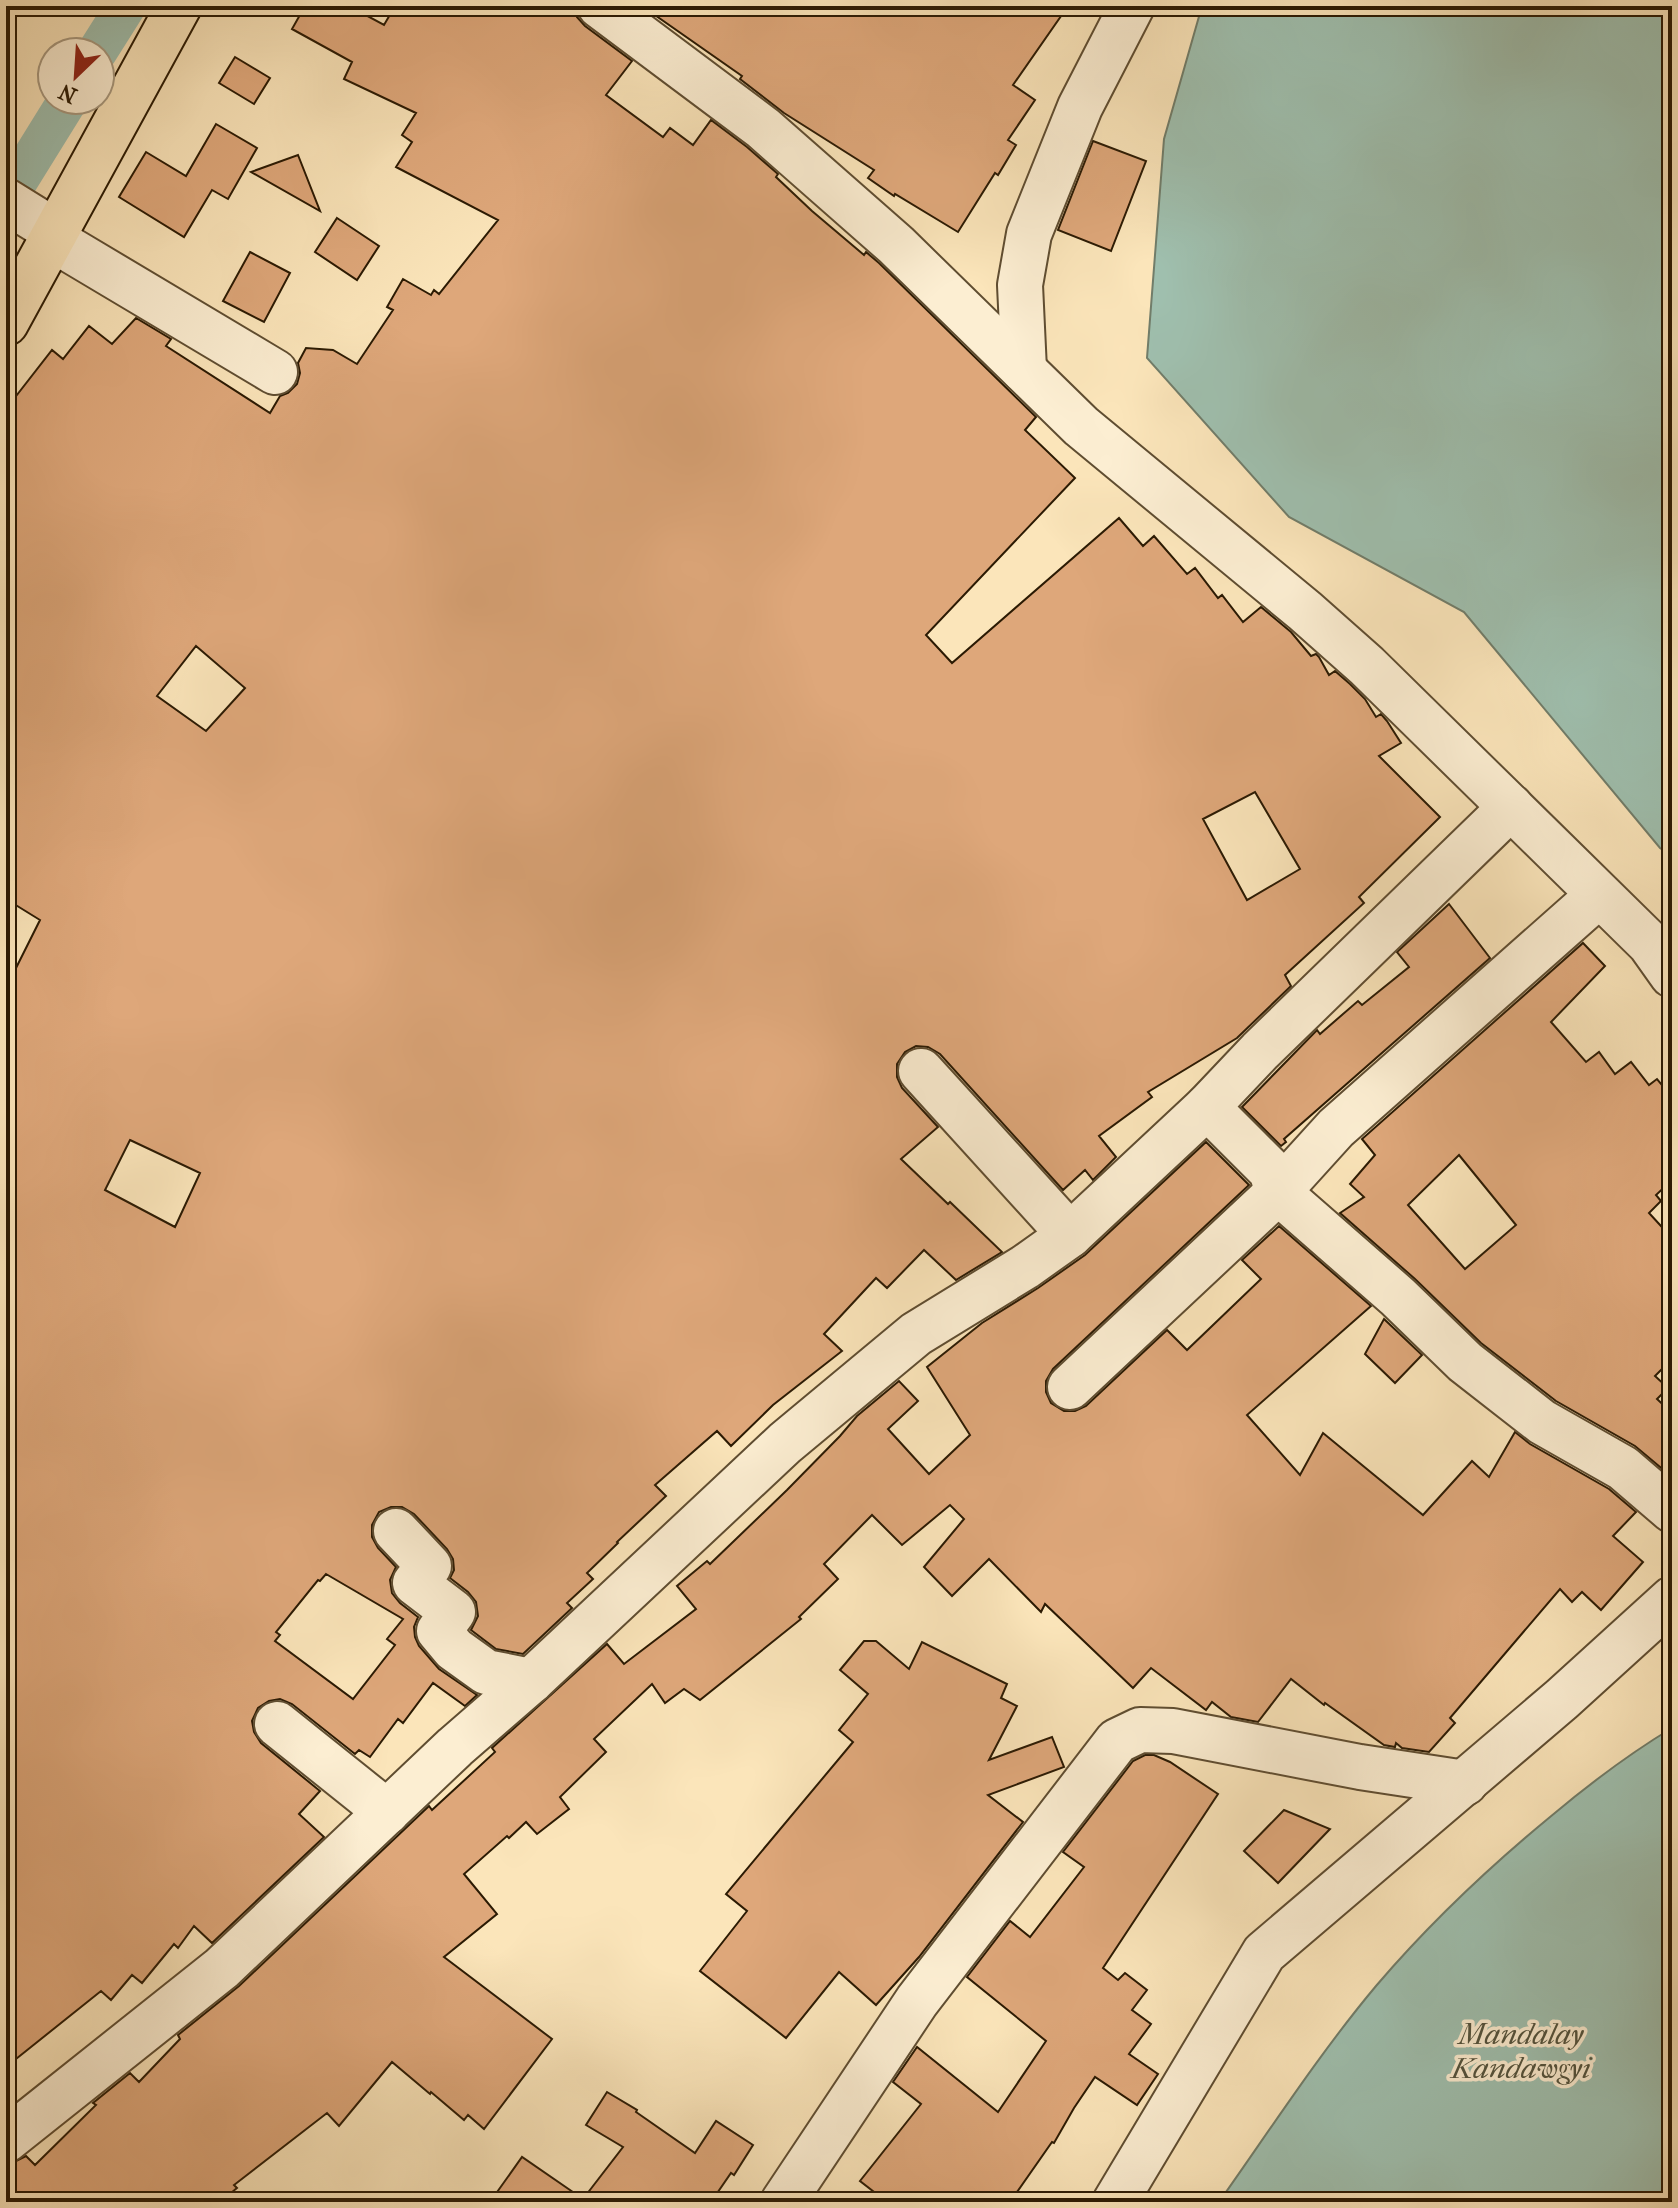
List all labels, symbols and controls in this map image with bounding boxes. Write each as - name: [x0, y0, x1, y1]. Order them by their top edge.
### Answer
- north arrow: [36, 36, 116, 116]
- text: N: [55, 78, 81, 109]
- water label: Mandalay Kandawgyi: [1449, 2017, 1593, 2086]

